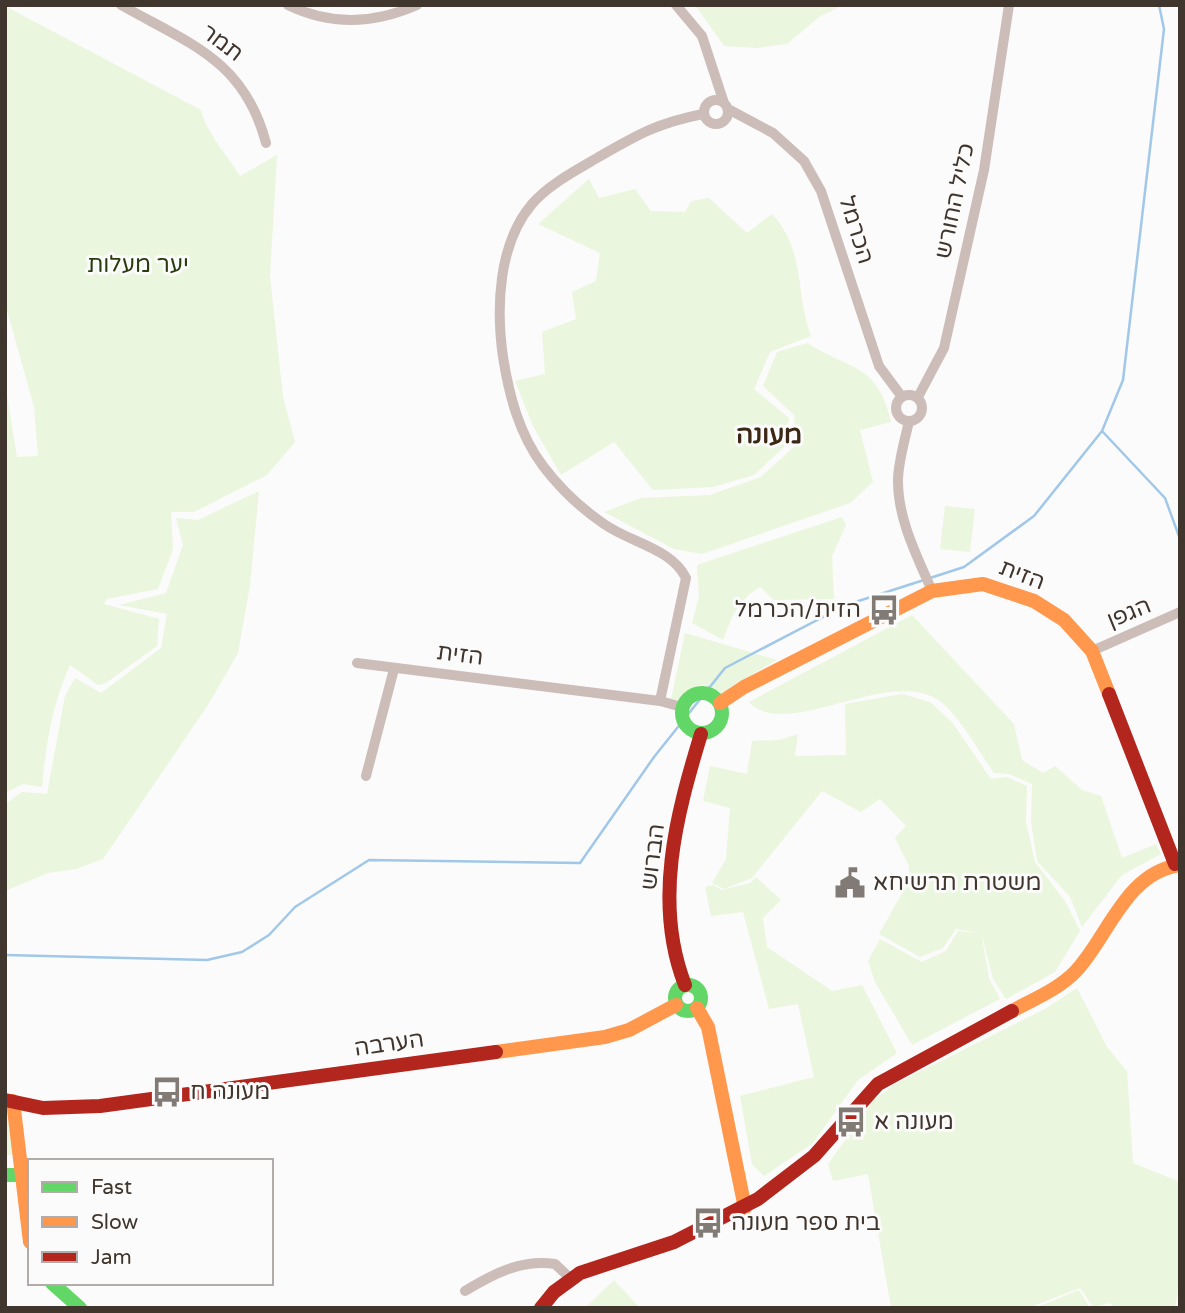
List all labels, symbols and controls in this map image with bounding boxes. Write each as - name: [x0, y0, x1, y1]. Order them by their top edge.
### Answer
- street label: תמר: [196, 18, 248, 68]
- street label: כליל החורש: [929, 140, 981, 262]
- street label: הכרמל: [832, 193, 880, 267]
- park label: יער מעלות: [87, 251, 189, 279]
- district label: מעונה: [736, 419, 802, 450]
- street label: הזית: [995, 554, 1049, 596]
- street label: הגפן: [1103, 592, 1155, 634]
- bus stop icon: הזית/הכרמל: [867, 593, 901, 627]
- place label: הזית/הכרמל: [735, 596, 861, 624]
- street label: הזית: [435, 638, 485, 672]
- street label: הברוש: [635, 822, 671, 892]
- public building icon: משטרת תרשיחא: [833, 866, 867, 900]
- place label: משטרת תרשיחא: [873, 869, 1041, 897]
- street label: הערבה: [352, 1025, 426, 1063]
- bus stop icon: מעונה ח: [150, 1075, 184, 1109]
- place label: מעונה ח: [190, 1078, 270, 1106]
- bus stop icon: מעונה א: [834, 1105, 868, 1139]
- place label: מעונה א: [874, 1108, 954, 1136]
- legend: [28, 1159, 273, 1285]
- text: Fast: [91, 1175, 132, 1200]
- bus stop icon: בית ספר מעונה: [691, 1206, 725, 1240]
- place label: בית ספר מעונה: [731, 1209, 881, 1237]
- text: Slow: [91, 1210, 139, 1235]
- text: Jam: [91, 1245, 132, 1270]

